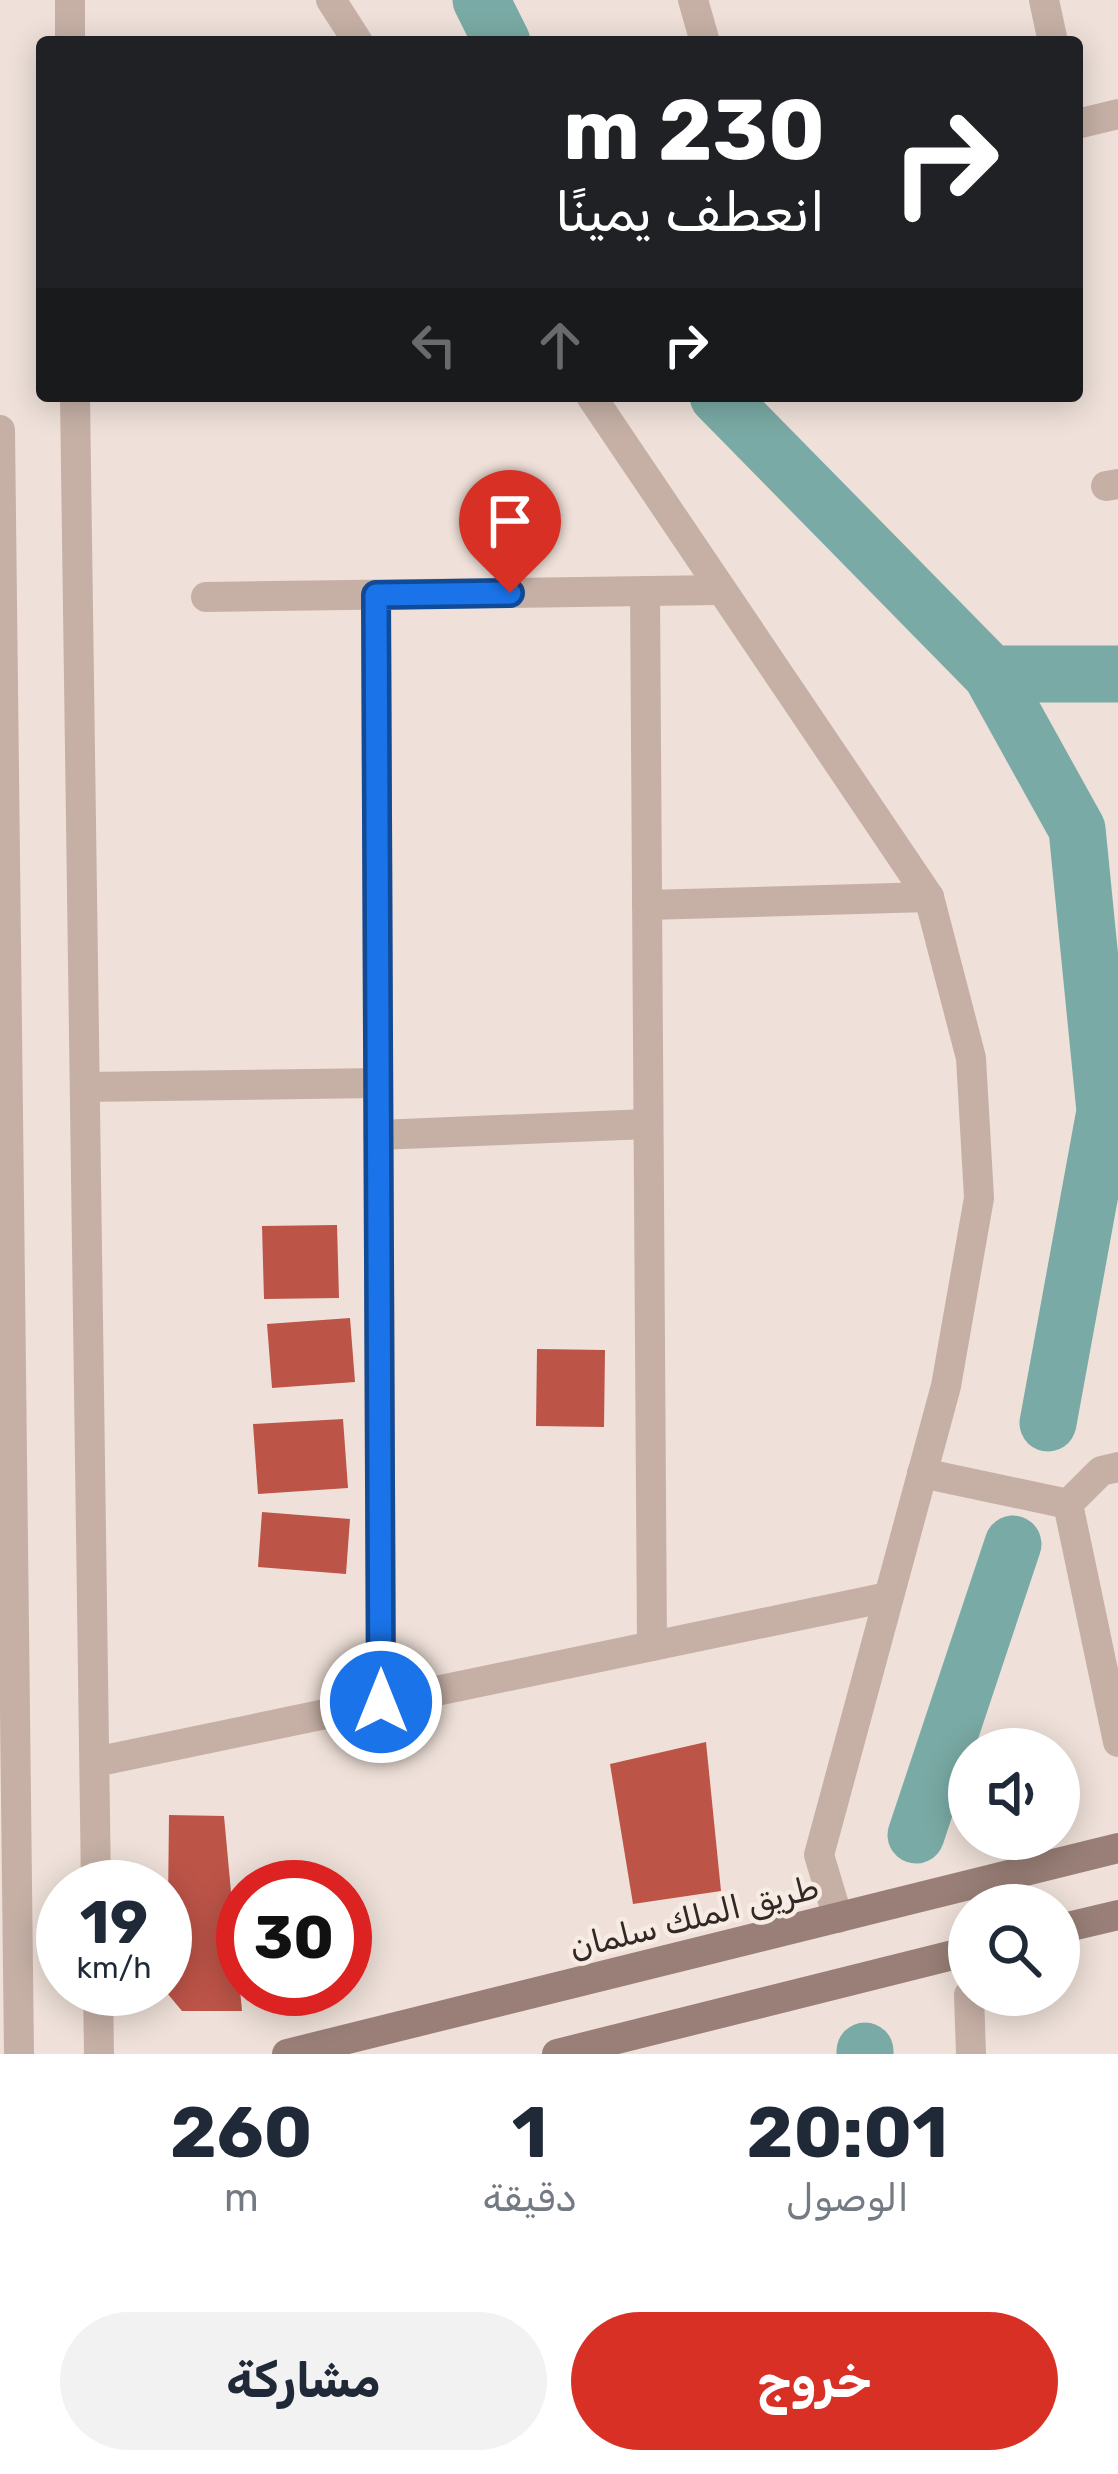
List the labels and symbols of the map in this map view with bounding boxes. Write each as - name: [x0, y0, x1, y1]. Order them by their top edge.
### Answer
- pin: [459, 470, 561, 593]
- position arrow: [318, 1639, 444, 1765]
- speed limit sign: 30: [216, 1860, 372, 2016]
- street label: طريق الملك سلمان: [565, 1867, 823, 1968]

